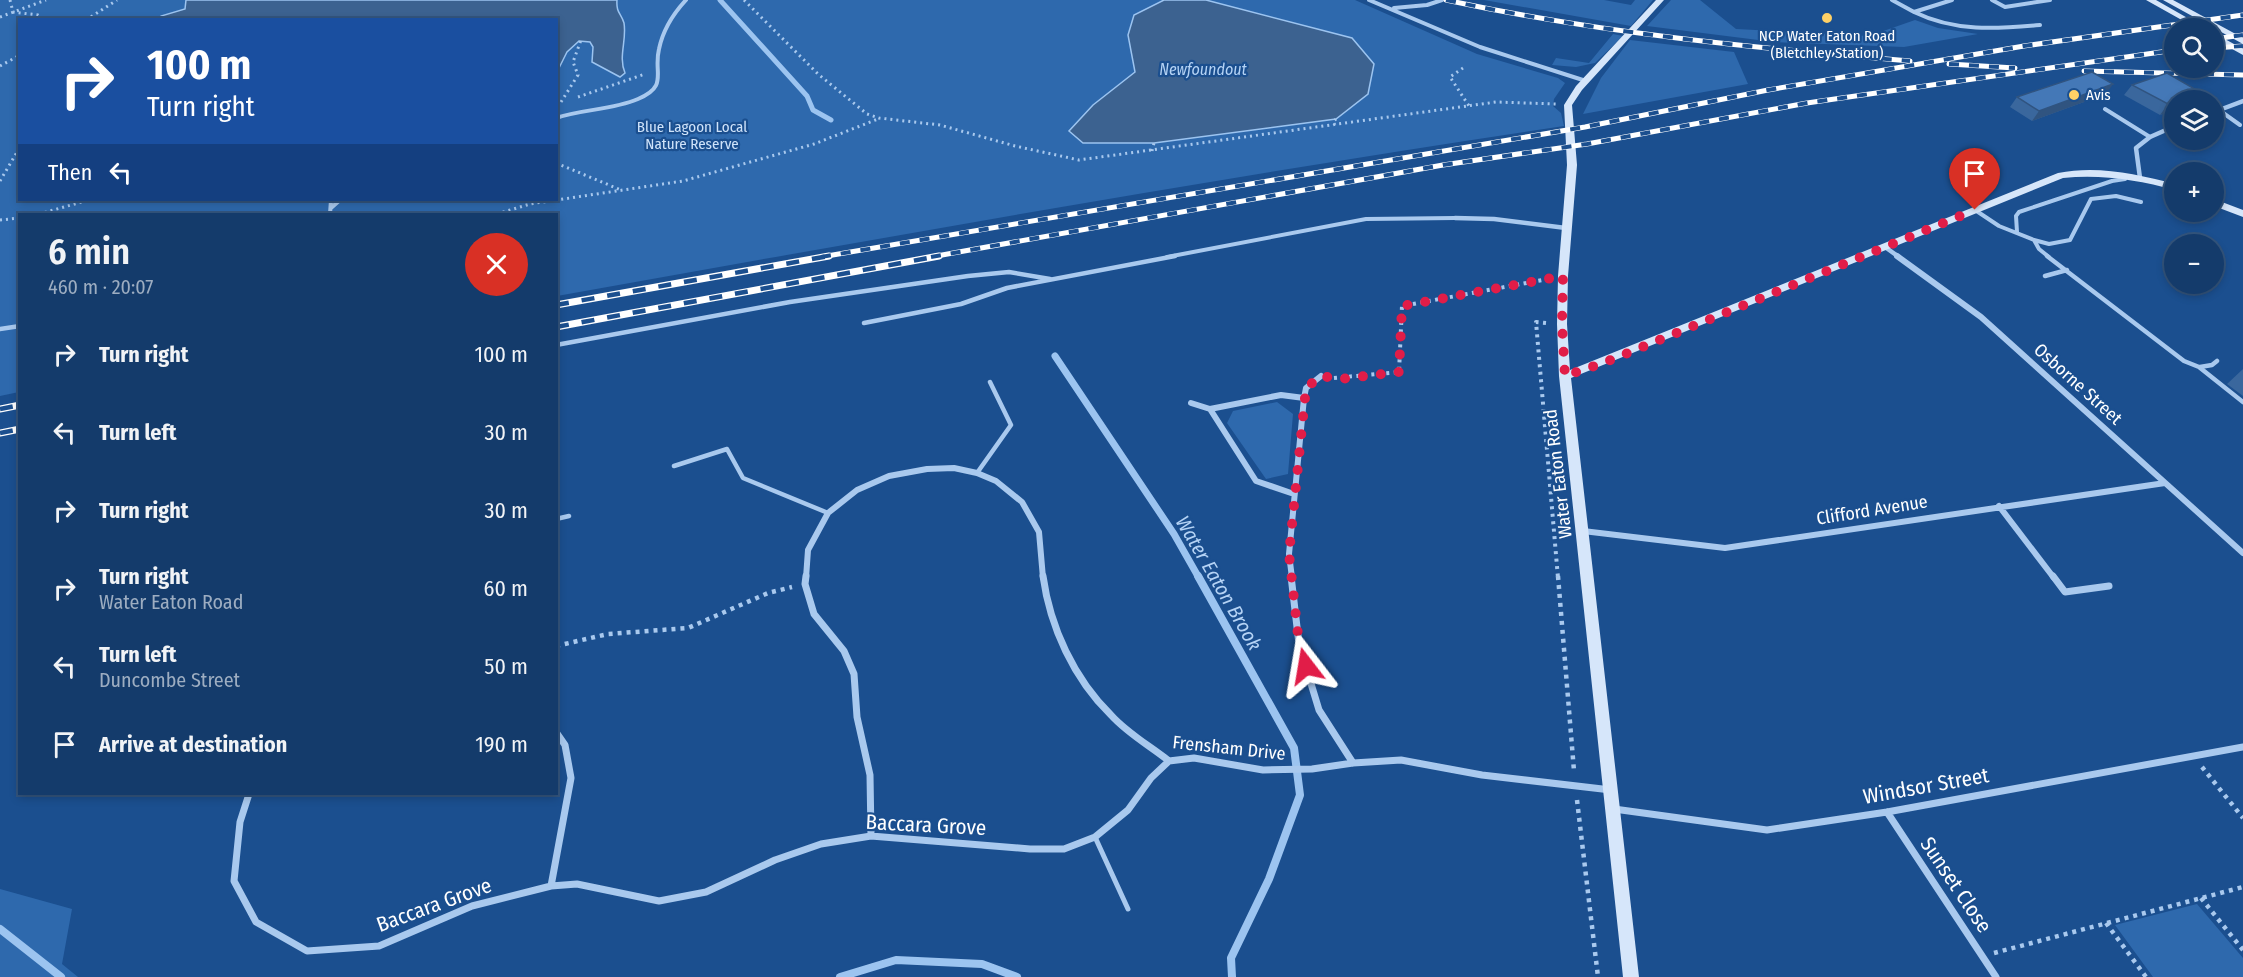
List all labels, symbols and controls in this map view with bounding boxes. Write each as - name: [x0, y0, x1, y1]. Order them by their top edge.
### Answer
- marker: NCP Water Eaton Road (Bletchley Station): [1820, 11, 1834, 25]
- map controls: [2164, 18, 2224, 294]
- button: search: [2164, 18, 2224, 78]
- place label: NCP Water Eaton Road (Bletchley Station): [1759, 27, 1895, 62]
- text: 100 m: [147, 40, 251, 90]
- icon: right: [48, 42, 126, 120]
- water label: Newfoundout: [1159, 60, 1248, 79]
- place label: Avis: [2086, 86, 2111, 104]
- marker: Avis: [2067, 88, 2081, 102]
- button: layers: [2164, 90, 2224, 150]
- text: Turn right: [147, 91, 255, 123]
- park label: Blue Lagoon Local Nature Reserve: [637, 118, 747, 153]
- pin: [1949, 148, 2000, 210]
- icon: left: [104, 156, 137, 189]
- icon: arrive: [1958, 157, 1991, 190]
- text: Then: [48, 159, 92, 186]
- button: +: [2164, 162, 2224, 222]
- text: 6 min: [48, 230, 130, 274]
- button: close: [465, 233, 528, 296]
- button: −: [2164, 234, 2224, 294]
- text: 460 m · 20:07: [48, 275, 153, 299]
- icon: right: [48, 338, 81, 371]
- street label: Osborne Street: [2029, 339, 2127, 429]
- text: Turn right: [99, 341, 188, 368]
- text: 100 m: [474, 341, 528, 368]
- street label: Water Eaton Road: [1539, 408, 1577, 540]
- icon: left: [48, 416, 81, 449]
- text: Turn left: [99, 419, 177, 446]
- text: 30 m: [485, 419, 528, 446]
- street label: Clifford Avenue: [1815, 490, 1929, 530]
- icon: right: [48, 494, 81, 527]
- text: Turn right: [99, 497, 188, 524]
- text: 30 m: [485, 497, 528, 524]
- water label: Water Eaton Brook: [1171, 511, 1267, 655]
- text: Turn right: [99, 563, 188, 590]
- icon: right: [48, 572, 81, 605]
- text: 60 m: [484, 575, 528, 602]
- text: Water Eaton Road: [99, 590, 243, 614]
- position arrow: [1274, 634, 1338, 698]
- text: Turn left: [99, 641, 177, 668]
- icon: left: [48, 650, 81, 683]
- text: 50 m: [484, 653, 528, 680]
- text: Duncombe Street: [99, 668, 240, 692]
- icon: arrive: [48, 728, 81, 761]
- text: Arrive at destination: [99, 731, 287, 758]
- text: 190 m: [475, 731, 528, 758]
- street label: Frensham Drive: [1171, 731, 1287, 765]
- street label: Windsor Street: [1861, 762, 1991, 810]
- street label: Baccara Grove: [865, 809, 987, 841]
- street label: Sunset Close: [1914, 832, 1998, 938]
- street label: Baccara Grove: [373, 872, 495, 938]

